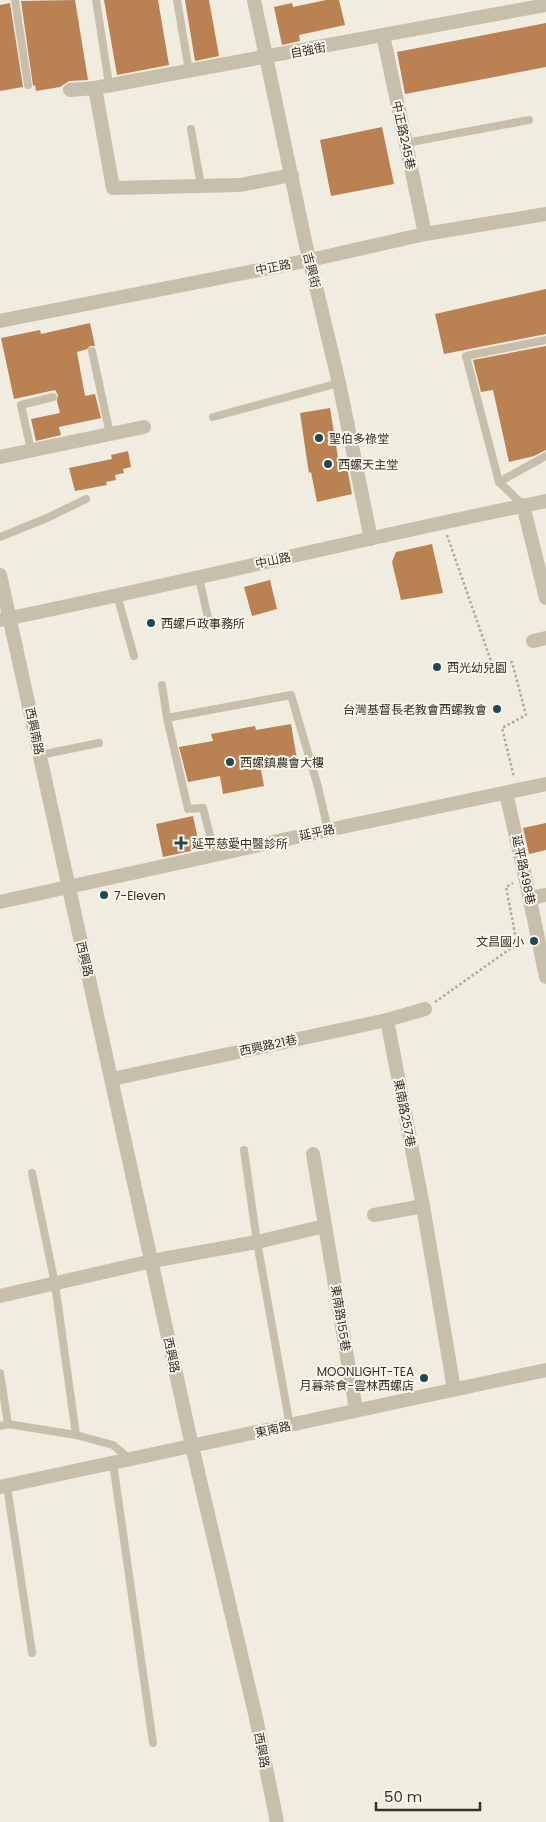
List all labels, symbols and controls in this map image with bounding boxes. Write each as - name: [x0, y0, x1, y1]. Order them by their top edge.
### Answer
- street label: 自強街: [289, 38, 327, 62]
- street label: 中正路245巷: [388, 99, 420, 171]
- street label: 吉興街: [299, 250, 325, 290]
- street label: 中正路: [254, 255, 292, 279]
- place label: 聖伯多祿堂: [329, 430, 389, 447]
- marker: 聖伯多祿堂: [313, 432, 325, 444]
- place label: 西螺天主堂: [338, 456, 398, 473]
- marker: 西螺天主堂: [322, 458, 334, 470]
- street label: 中山路: [254, 548, 292, 572]
- place label: 西螺戶政事務所: [161, 615, 245, 632]
- marker: 西螺戶政事務所: [145, 617, 157, 629]
- place label: 西光幼兒園: [447, 659, 507, 676]
- marker: 西光幼兒園: [431, 661, 443, 673]
- place label: 台灣基督長老教會西螺教會: [343, 701, 487, 718]
- marker: 台灣基督長老教會西螺教會: [491, 703, 503, 715]
- street label: 西興南路: [22, 706, 48, 756]
- place label: 西螺鎮農會大樓: [240, 754, 324, 771]
- marker: 西螺鎮農會大樓: [224, 756, 236, 768]
- street label: 延平路: [298, 820, 336, 844]
- street label: 延平路498巷: [508, 834, 540, 906]
- place label: 延平慈愛中醫診所: [192, 835, 288, 852]
- marker: 延平慈愛中醫診所: [174, 836, 188, 850]
- place label: 7-Eleven: [114, 887, 166, 904]
- marker: 7-Eleven: [98, 889, 110, 901]
- place label: 文昌國小: [476, 933, 524, 950]
- marker: 文昌國小: [528, 935, 540, 947]
- street label: 西興路: [73, 940, 97, 978]
- street label: 西興路21巷: [237, 1031, 299, 1059]
- street label: 東南路257巷: [390, 1078, 420, 1148]
- street label: 東南路155巷: [327, 1284, 355, 1352]
- street label: 西興路: [160, 1336, 184, 1374]
- place label: MOONLIGHT-TEA 月暮茶食-雲林西螺店: [299, 1363, 414, 1394]
- marker: MOONLIGHT-TEA 月暮茶食-雲林西螺店: [418, 1372, 430, 1384]
- street label: 東南路: [254, 1417, 292, 1441]
- street label: 西興路: [250, 1731, 274, 1769]
- scale bar: [376, 1780, 480, 1812]
- text: 50 m: [384, 1786, 422, 1807]

